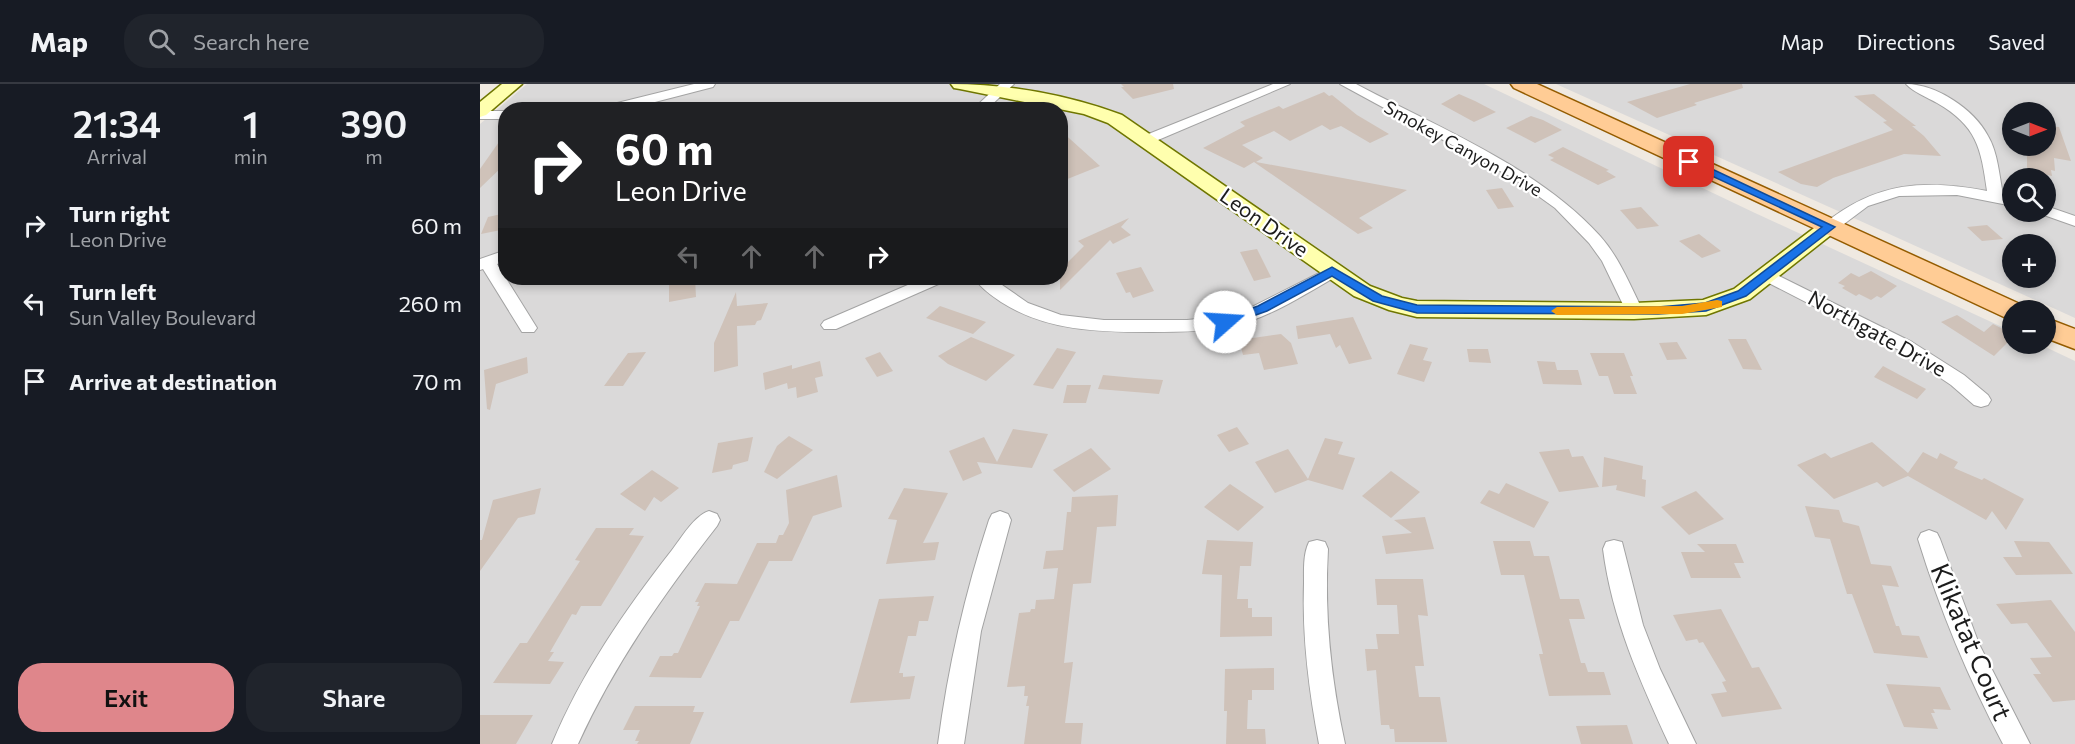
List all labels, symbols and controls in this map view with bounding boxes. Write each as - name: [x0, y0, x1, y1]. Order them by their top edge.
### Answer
- search box: [124, 14, 544, 68]
- text: Map: [30, 24, 88, 58]
- icon: search: [145, 25, 178, 58]
- text: Search here: [193, 28, 309, 55]
- text: Map: [1781, 29, 1824, 54]
- text: Directions: [1857, 29, 1955, 54]
- text: Saved: [1988, 29, 2045, 54]
- street label: Smokey Canyon Drive: [1381, 96, 1546, 201]
- text: 21:34: [73, 101, 161, 145]
- text: 1: [243, 101, 259, 145]
- text: 390: [341, 101, 407, 145]
- north arrow: [2002, 102, 2056, 156]
- map controls: [2002, 102, 2056, 354]
- text: 60 m: [615, 122, 714, 174]
- icon: right: [516, 126, 594, 204]
- pin: [1663, 136, 1714, 187]
- text: Arrival: [87, 144, 147, 168]
- text: min: [234, 144, 268, 168]
- text: m: [365, 144, 383, 168]
- icon: arrive: [1672, 145, 1705, 178]
- button: search: [2002, 168, 2056, 222]
- text: Leon Drive: [615, 174, 747, 207]
- street label: Leon Drive: [1216, 182, 1314, 261]
- text: Turn right: [69, 200, 170, 227]
- icon: right: [18, 209, 51, 242]
- text: 60 m: [411, 212, 462, 239]
- text: Leon Drive: [69, 227, 167, 251]
- button: +: [2002, 234, 2056, 288]
- icon: left: [672, 240, 705, 273]
- icon: ahead: [735, 240, 768, 273]
- icon: ahead: [798, 240, 831, 273]
- icon: right: [861, 240, 894, 273]
- text: Turn left: [69, 278, 156, 305]
- street label: Northgate Drive: [1804, 284, 1951, 381]
- icon: left: [18, 287, 51, 320]
- text: 260 m: [399, 290, 462, 317]
- position arrow: [1193, 290, 1257, 354]
- button: −: [2002, 300, 2056, 354]
- text: Sun Valley Boulevard: [69, 305, 256, 329]
- icon: arrive: [18, 365, 51, 398]
- text: Arrive at destination: [69, 368, 277, 395]
- text: 70 m: [413, 368, 462, 395]
- street label: Klikatat Court: [1925, 558, 2019, 724]
- button: Exit: [18, 663, 234, 732]
- button: Share: [246, 663, 462, 732]

